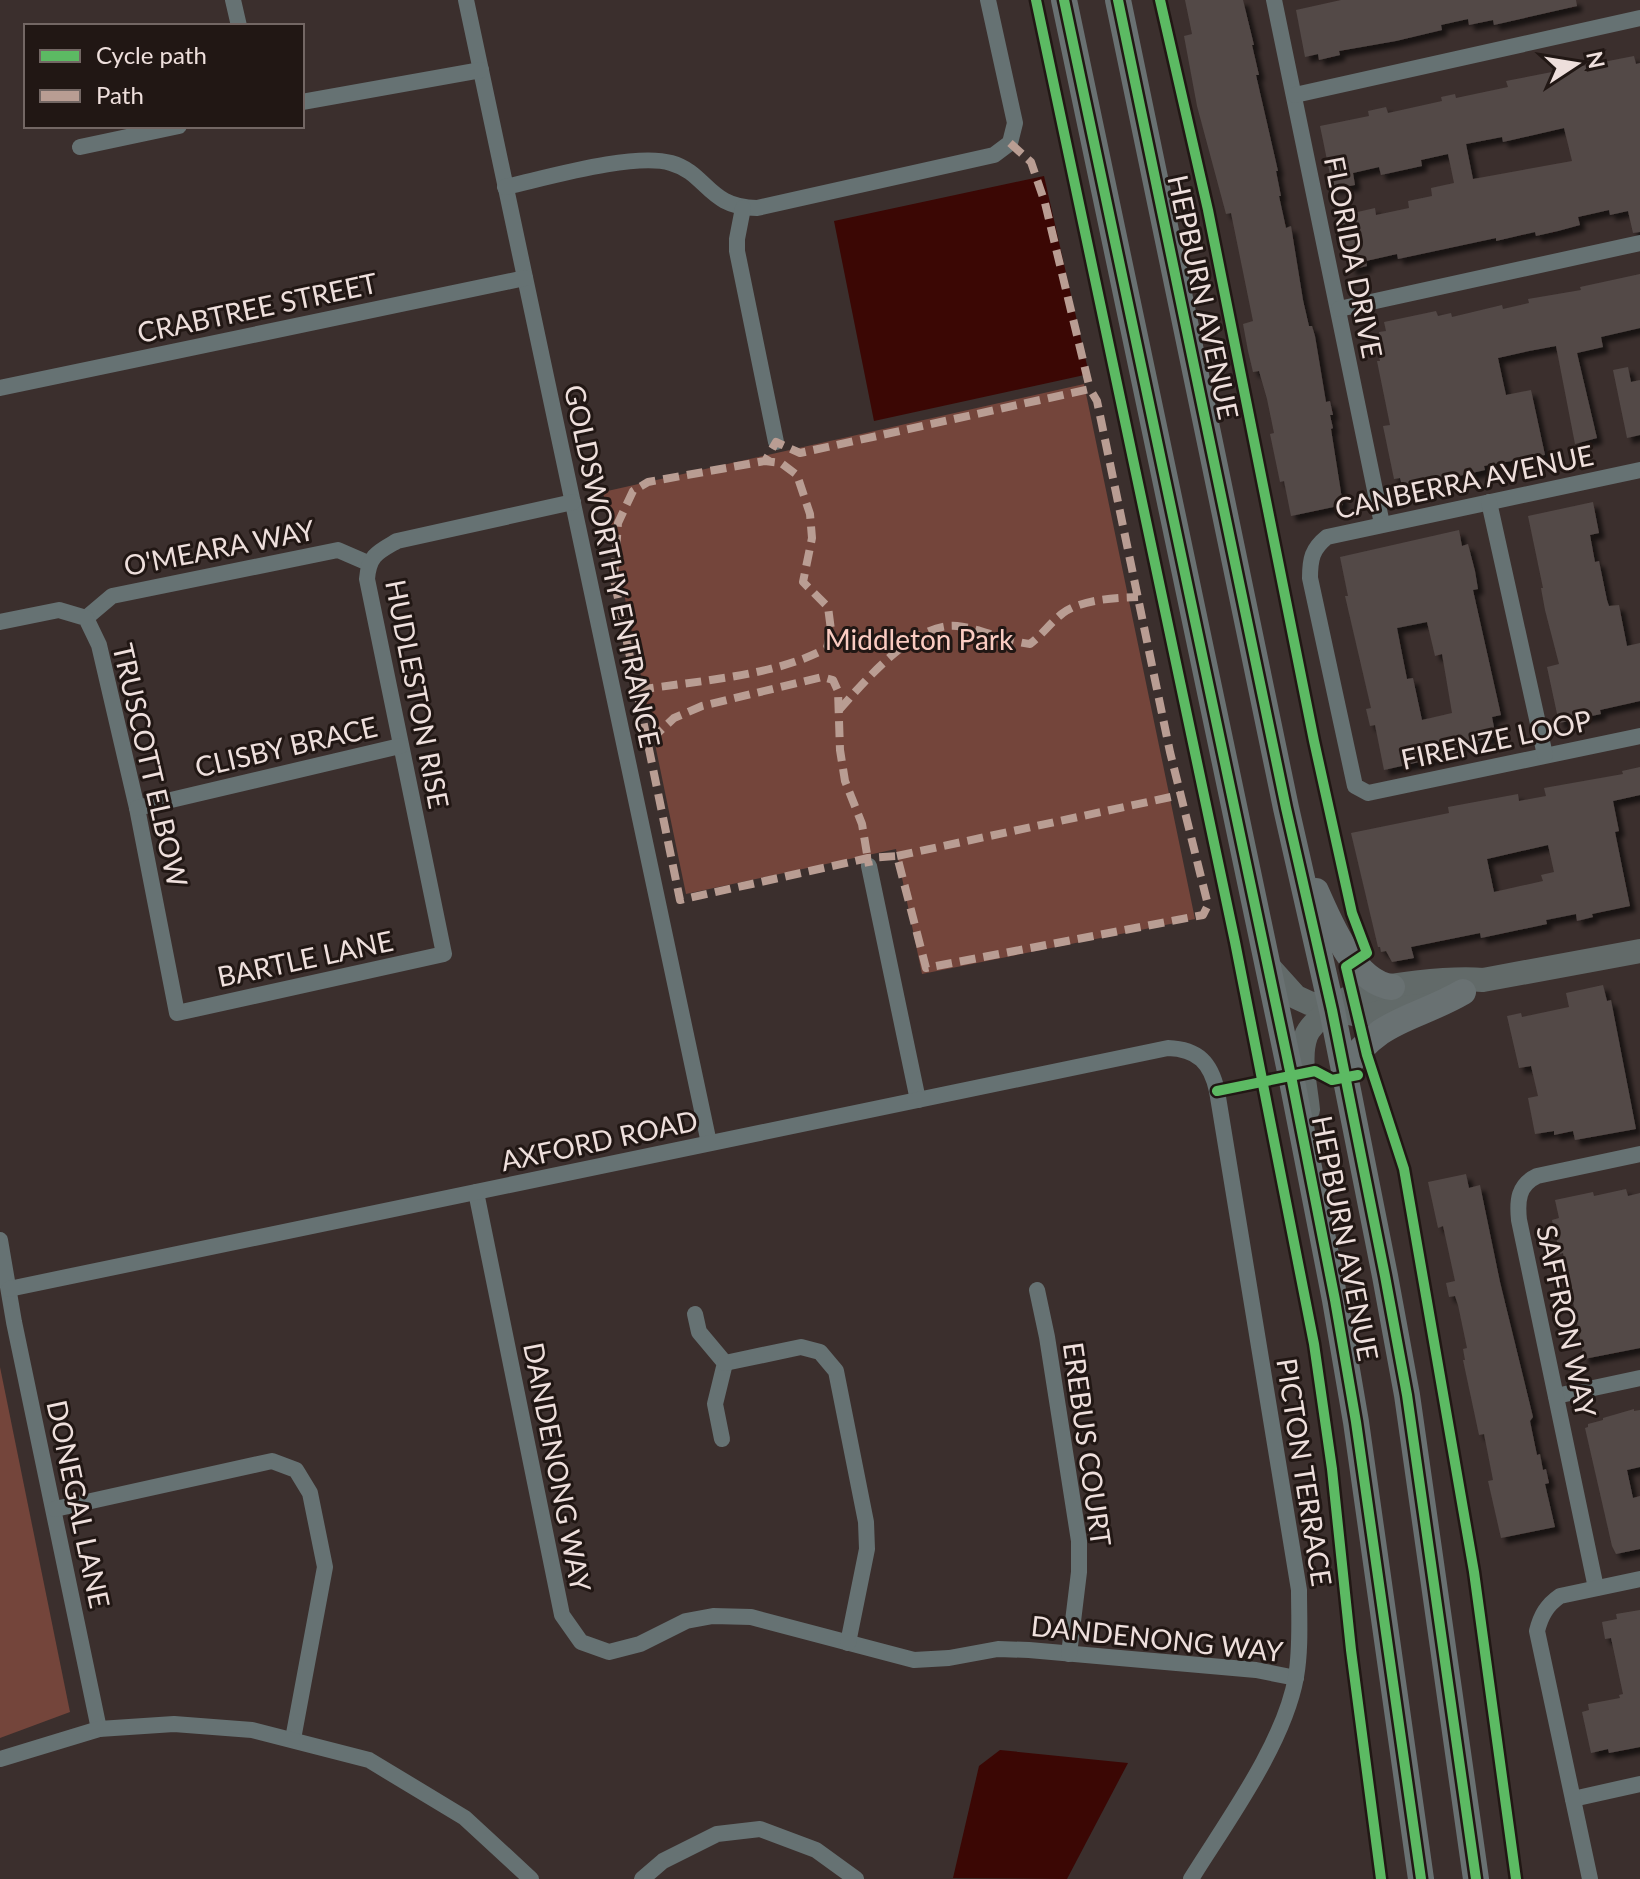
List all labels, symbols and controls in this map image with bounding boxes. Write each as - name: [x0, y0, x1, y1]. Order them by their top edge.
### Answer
- legend: [24, 24, 304, 128]
- north arrow: [1536, 24, 1616, 104]
- text: Cycle path: [96, 40, 207, 69]
- text: N: [1581, 49, 1611, 71]
- text: Path: [96, 80, 144, 109]
- street label: FLORIDA DRIVE: [1318, 153, 1390, 361]
- street label: HEPBURN AVENUE: [1161, 172, 1247, 422]
- street label: CRABTREE STREET: [134, 265, 381, 349]
- street label: GOLDSWORTHY ENTRANCE: [558, 382, 668, 750]
- street label: CANBERRA AVENUE: [1332, 437, 1596, 525]
- street label: O'MEARA WAY: [121, 512, 318, 582]
- street label: HUDLESTON RISE: [379, 577, 457, 811]
- park label: Middleton Park: [825, 622, 1014, 656]
- street label: TRUSCOTT ELBOW: [106, 640, 196, 890]
- street label: FIRENZE LOOP: [1398, 702, 1594, 776]
- street label: CLISBY BRACE: [192, 709, 380, 783]
- street label: BARTLE LANE: [214, 923, 396, 993]
- street label: AXFORD ROAD: [497, 1103, 701, 1177]
- street label: HEPBURN AVENUE: [1306, 1113, 1386, 1363]
- street label: SAFFRON WAY: [1530, 1222, 1604, 1421]
- street label: DANDENONG WAY: [517, 1339, 599, 1595]
- street label: EREBUS COURT: [1057, 1340, 1119, 1549]
- street label: PICTON TERRACE: [1270, 1356, 1340, 1588]
- street label: DONEGAL LANE: [40, 1397, 118, 1611]
- street label: DANDENONG WAY: [1029, 1608, 1285, 1668]

